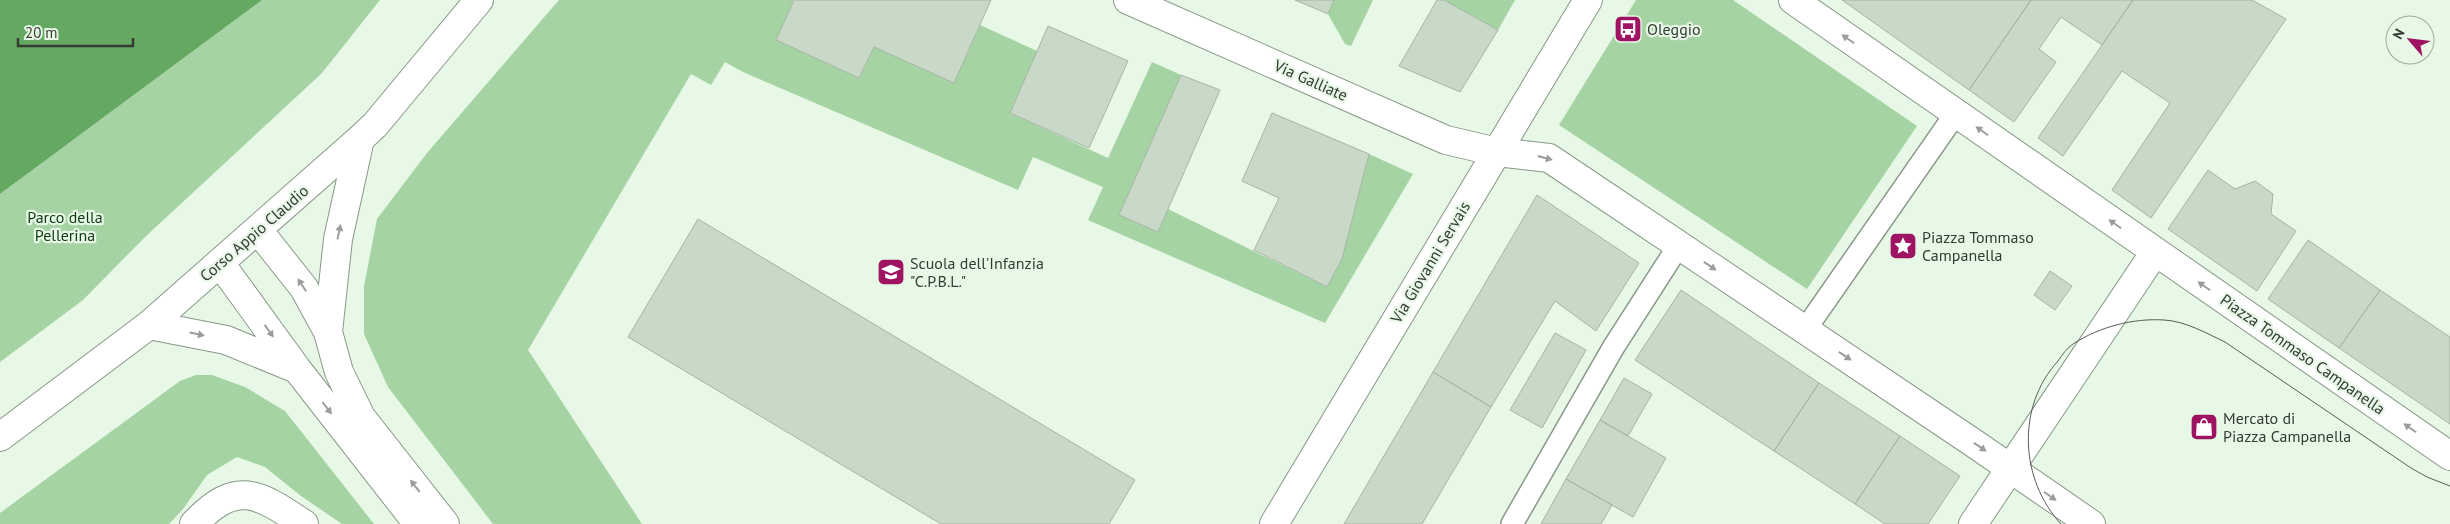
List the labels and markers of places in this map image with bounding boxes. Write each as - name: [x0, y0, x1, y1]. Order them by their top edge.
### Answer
- bus stop icon: Oleggio: [1613, 14, 1643, 44]
- place label: Oleggio: [1647, 19, 1701, 39]
- place label: Piazza Tommaso Campanella: [1922, 227, 2034, 265]
- place icon: Piazza Tommaso Campanella: [1888, 231, 1918, 261]
- place label: Scuola dell'Infanzia "C.P.B.L.": [910, 253, 1044, 291]
- school or university icon: Scuola dell'Infanzia "C.P.B.L.": [876, 257, 906, 287]
- place label: Mercato di Piazza Campanella: [2223, 408, 2351, 446]
- shop icon: Mercato di Piazza Campanella: [2189, 412, 2219, 442]

